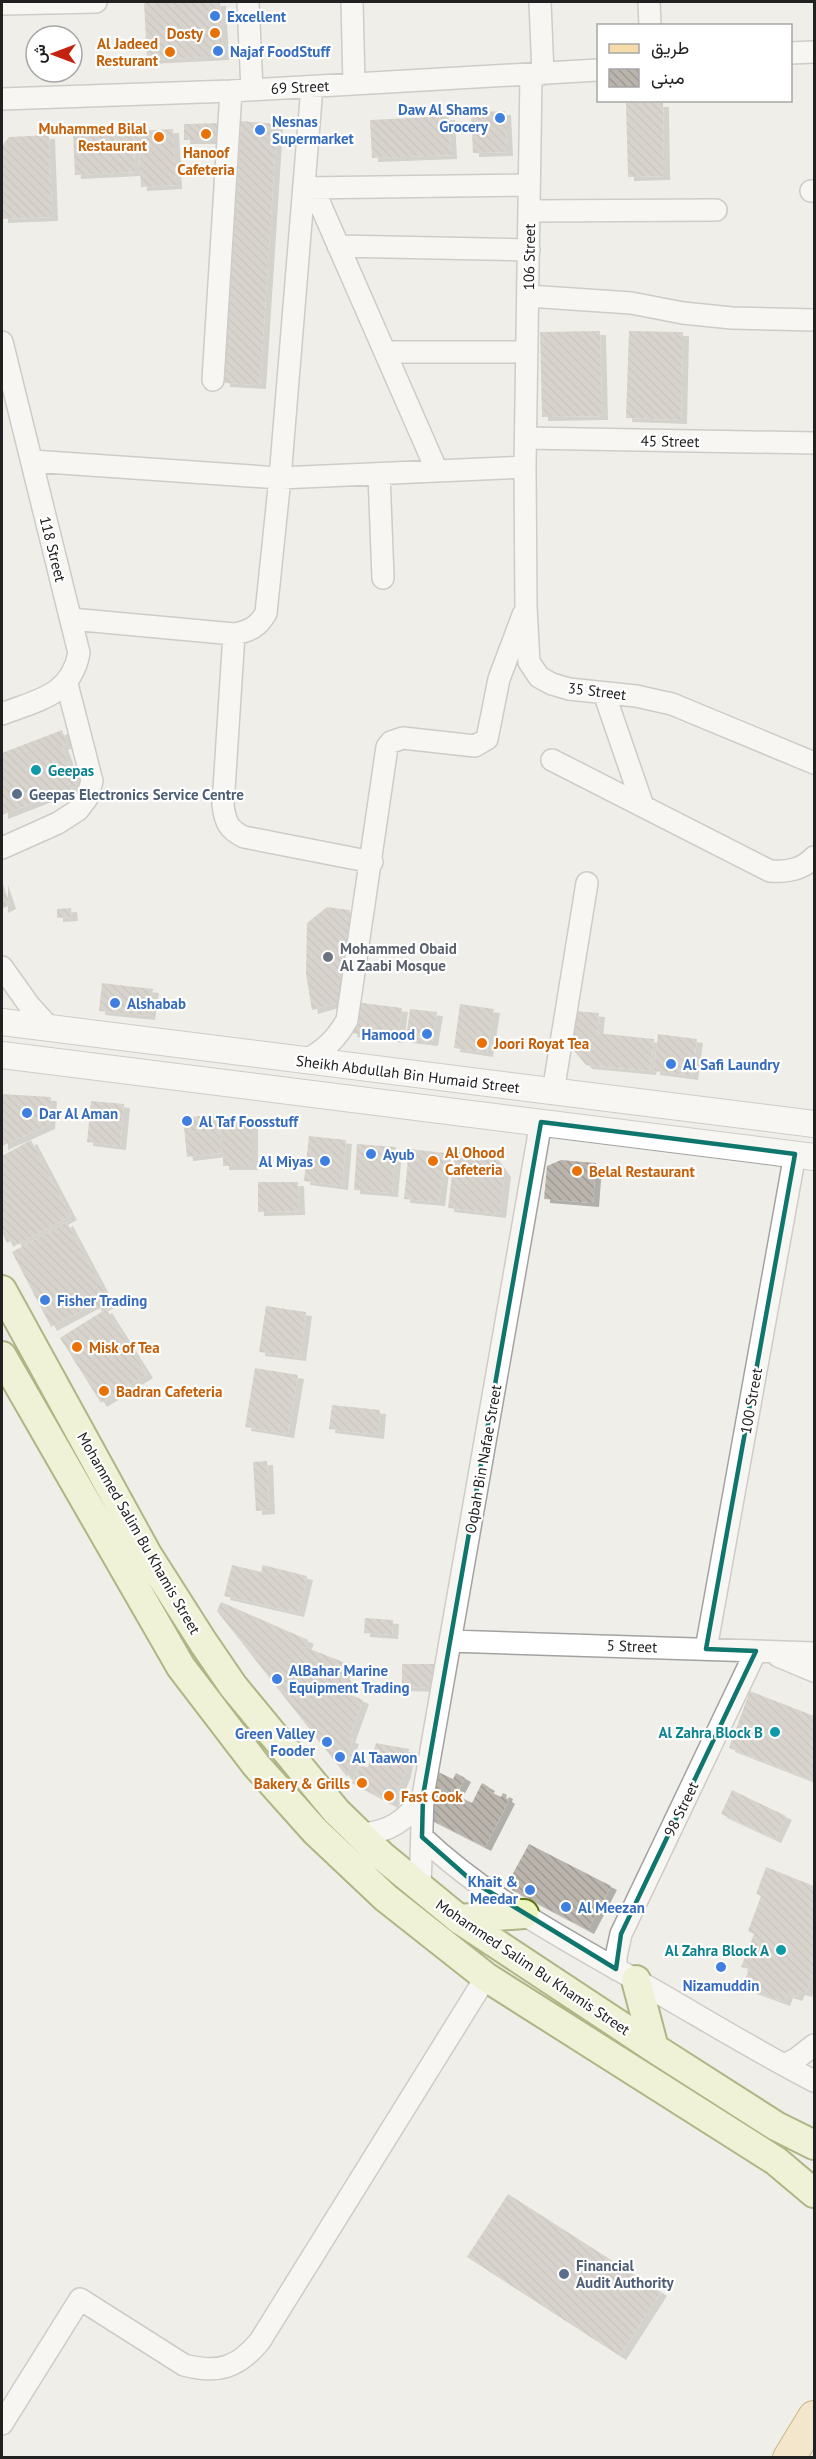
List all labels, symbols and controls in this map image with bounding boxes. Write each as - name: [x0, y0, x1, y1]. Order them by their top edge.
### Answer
- place label: Excellent: [227, 7, 287, 26]
- marker: Excellent: [208, 9, 222, 23]
- north arrow: [24, 24, 84, 84]
- place label: Dosty: [167, 24, 204, 43]
- legend: [597, 24, 792, 102]
- marker: Dosty: [208, 26, 222, 40]
- place label: Al Jadeed Resturant: [96, 34, 159, 70]
- text: طريق: [651, 36, 689, 59]
- place label: Najaf FoodStuff: [230, 42, 331, 61]
- text: ش: [29, 44, 49, 64]
- marker: Najaf FoodStuff: [211, 44, 225, 58]
- marker: Al Jadeed Resturant: [163, 45, 177, 59]
- text: مبنى: [651, 66, 685, 89]
- street label: 69 Street: [270, 76, 330, 98]
- place label: Daw Al Shams Grocery: [398, 100, 489, 136]
- marker: Daw Al Shams Grocery: [493, 111, 507, 125]
- place label: Nesnas Supermarket: [272, 112, 355, 148]
- place label: Muhammed Bilal Restaurant: [39, 119, 148, 155]
- marker: Nesnas Supermarket: [253, 123, 267, 137]
- marker: Hanoof Cafeteria: [199, 127, 213, 141]
- marker: Muhammed Bilal Restaurant: [152, 130, 166, 144]
- place label: Hanoof Cafeteria: [177, 143, 235, 179]
- street label: 106 Street: [519, 223, 539, 291]
- street label: 45 Street: [641, 431, 699, 451]
- street label: 118 Street: [36, 514, 70, 584]
- street label: 35 Street: [567, 678, 627, 704]
- place label: Geepas: [48, 761, 94, 780]
- marker: Geepas: [29, 763, 43, 777]
- place label: Geepas Electronics Service Centre: [29, 785, 244, 804]
- marker: Geepas Electronics Service Centre: [10, 787, 24, 801]
- place label: Mohammed Obaid Al Zaabi Mosque: [340, 939, 457, 975]
- marker: Mohammed Obaid Al Zaabi Mosque: [321, 950, 335, 964]
- place label: Alshabab: [127, 994, 186, 1013]
- marker: Alshabab: [108, 996, 122, 1010]
- place label: Hamood: [362, 1025, 415, 1044]
- marker: Hamood: [420, 1027, 434, 1041]
- place label: Joori Royat Tea: [493, 1034, 589, 1053]
- marker: Joori Royat Tea: [475, 1036, 489, 1050]
- street label: Sheikh Abdullah Bin Humaid Street: [295, 1051, 521, 1097]
- place label: Al Safi Laundry: [683, 1055, 781, 1074]
- marker: Al Safi Laundry: [664, 1057, 678, 1071]
- place label: Dar Al Aman: [39, 1104, 118, 1123]
- marker: Dar Al Aman: [20, 1106, 34, 1120]
- place label: Al Taf Foosstuff: [199, 1112, 299, 1131]
- marker: Al Taf Foosstuff: [180, 1114, 194, 1128]
- place label: Al Ohood Cafeteria: [445, 1143, 505, 1179]
- place label: Ayub: [383, 1145, 415, 1164]
- marker: Ayub: [364, 1147, 378, 1161]
- place label: Al Miyas: [259, 1152, 313, 1171]
- marker: Al Miyas: [318, 1154, 332, 1168]
- marker: Al Ohood Cafeteria: [426, 1154, 440, 1168]
- place label: Belal Restaurant: [589, 1162, 695, 1181]
- marker: Belal Restaurant: [570, 1164, 584, 1178]
- place label: Fisher Trading: [57, 1291, 147, 1310]
- marker: Fisher Trading: [38, 1293, 52, 1307]
- place label: Misk of Tea: [89, 1338, 160, 1357]
- marker: Misk of Tea: [70, 1340, 84, 1354]
- street label: 100 Street: [736, 1366, 766, 1436]
- place label: Badran Cafeteria: [116, 1382, 222, 1401]
- street label: Oqbah Bin Nafae Street: [461, 1383, 505, 1535]
- marker: Badran Cafeteria: [97, 1384, 111, 1398]
- street label: Mohammed Salim Bu Khamis Street: [73, 1429, 205, 1637]
- street label: 5 Street: [606, 1636, 658, 1656]
- place label: AlBahar Marine Equipment Trading: [289, 1661, 409, 1697]
- marker: AlBahar Marine Equipment Trading: [270, 1672, 284, 1686]
- place label: Al Zahra Block B: [658, 1723, 763, 1742]
- place label: Green Valley Fooder: [235, 1724, 316, 1760]
- marker: Al Zahra Block B: [768, 1725, 782, 1739]
- marker: Green Valley Fooder: [320, 1735, 334, 1749]
- place label: Al Taawon: [352, 1748, 417, 1767]
- marker: Al Taawon: [333, 1750, 347, 1764]
- place label: Bakery & Grills: [254, 1774, 350, 1793]
- marker: Bakery & Grills: [355, 1776, 369, 1790]
- street label: 98 Street: [660, 1778, 702, 1840]
- place label: Fast Cook: [401, 1787, 463, 1806]
- marker: Fast Cook: [382, 1789, 396, 1803]
- place label: Khait & Meedar: [468, 1872, 519, 1908]
- marker: Khait & Meedar: [523, 1883, 537, 1897]
- street label: Mohammed Salim Bu Khamis Street: [432, 1895, 634, 2039]
- place label: Al Meezan: [578, 1898, 645, 1917]
- marker: Al Meezan: [559, 1900, 573, 1914]
- place label: Al Zahra Block A: [665, 1941, 770, 1960]
- marker: Al Zahra Block A: [774, 1943, 788, 1957]
- marker: Nizamuddin: [714, 1960, 728, 1974]
- place label: Nizamuddin: [683, 1976, 759, 1995]
- place label: Financial Audit Authority: [576, 2256, 674, 2292]
- marker: Financial Audit Authority: [557, 2267, 571, 2281]

